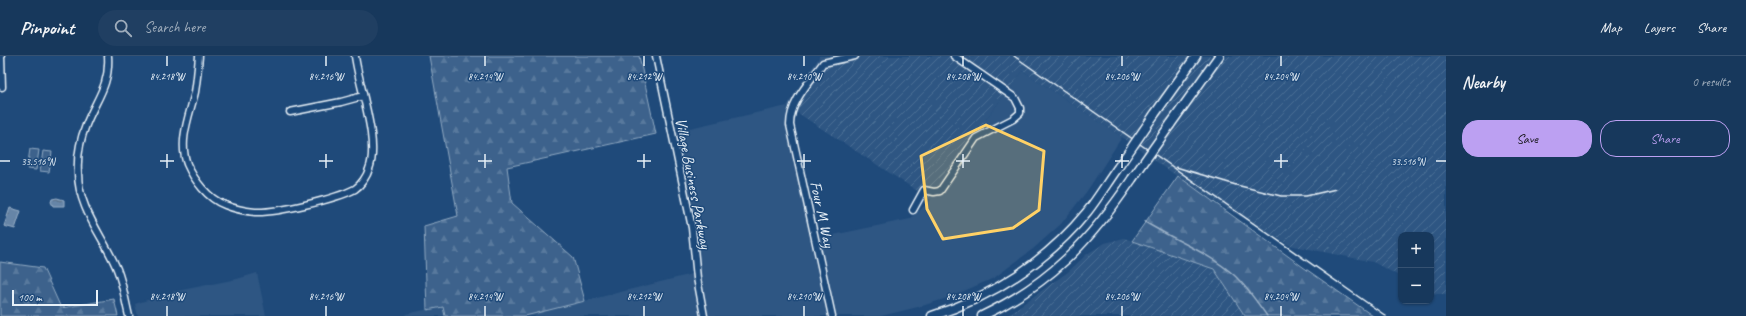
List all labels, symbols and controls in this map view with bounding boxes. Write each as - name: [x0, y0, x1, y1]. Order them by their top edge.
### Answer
- search box: [98, 10, 378, 46]
- text: Pinpoint: [20, 16, 74, 40]
- icon: search: [112, 17, 134, 39]
- text: Search here: [144, 18, 205, 37]
- text: Map: [1600, 19, 1622, 36]
- text: Layers: [1644, 19, 1675, 36]
- text: Share: [1697, 19, 1726, 36]
- text: 84.218°W: [150, 70, 186, 83]
- text: 84.216°W: [309, 70, 345, 83]
- text: 84.214°W: [468, 70, 504, 83]
- text: 84.212°W: [627, 70, 663, 83]
- text: 84.210°W: [787, 70, 823, 83]
- text: 84.208°W: [946, 70, 982, 83]
- text: 84.206°W: [1105, 70, 1141, 83]
- text: 84.204°W: [1264, 70, 1300, 83]
- text: Nearby: [1462, 72, 1505, 93]
- text: 0 results: [1692, 74, 1730, 90]
- street label: Village Business Parkway: [671, 116, 716, 252]
- button: Save: [1462, 120, 1592, 157]
- button: Share: [1600, 120, 1730, 157]
- text: 33.516°N: [21, 155, 57, 168]
- text: 33.516°N: [1391, 155, 1427, 168]
- street label: Four M Way: [805, 179, 839, 251]
- map controls: [1398, 232, 1434, 304]
- button: +: [1398, 232, 1434, 268]
- button: −: [1398, 268, 1434, 304]
- scale bar: [12, 288, 98, 307]
- text: 100 m: [18, 290, 42, 304]
- text: 84.218°W: [150, 290, 186, 303]
- text: 84.216°W: [309, 290, 345, 303]
- text: 84.214°W: [468, 290, 504, 303]
- text: 84.212°W: [627, 290, 663, 303]
- text: 84.210°W: [787, 290, 823, 303]
- text: 84.208°W: [946, 290, 982, 303]
- text: 84.206°W: [1105, 290, 1141, 303]
- text: 84.204°W: [1264, 290, 1300, 303]

